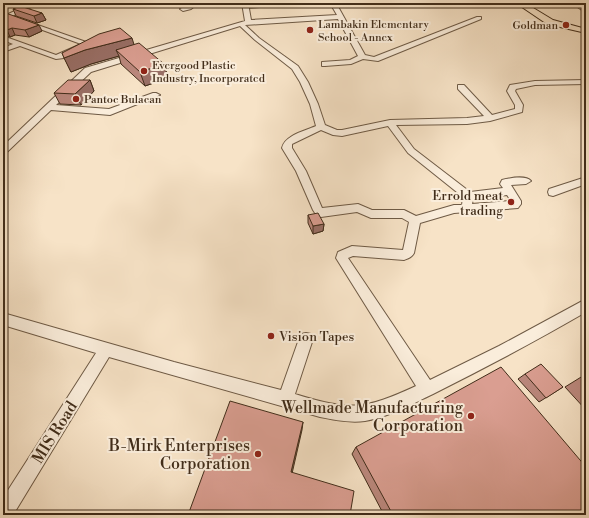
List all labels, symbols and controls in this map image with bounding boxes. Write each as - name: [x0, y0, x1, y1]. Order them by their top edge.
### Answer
- place label: Lambakin Elementary School - Annex: [318, 18, 429, 45]
- place label: Goldman: [512, 19, 558, 33]
- marker: Goldman: [561, 20, 571, 30]
- marker: Lambakin Elementary School - Annex: [305, 25, 315, 35]
- place label: Evergood Plastic Industry, Incorporated: [152, 59, 266, 86]
- marker: Evergood Plastic Industry, Incorporated: [139, 66, 149, 76]
- place label: Pantoc Bulacan: [84, 93, 162, 107]
- marker: Pantoc Bulacan: [71, 94, 81, 104]
- place label: Errold meat trading: [432, 188, 503, 219]
- marker: Errold meat trading: [506, 197, 516, 207]
- place label: Vision Tapes: [278, 329, 355, 345]
- marker: Vision Tapes: [266, 331, 276, 341]
- street label: MIS Road: [28, 398, 82, 467]
- place label: Wellmade Manufacturing Corporation: [280, 398, 464, 436]
- marker: Wellmade Manufacturing Corporation: [466, 411, 476, 421]
- place label: B-Mirk Enterprises Corporation: [108, 436, 250, 474]
- marker: B-Mirk Enterprises Corporation: [253, 449, 263, 459]

